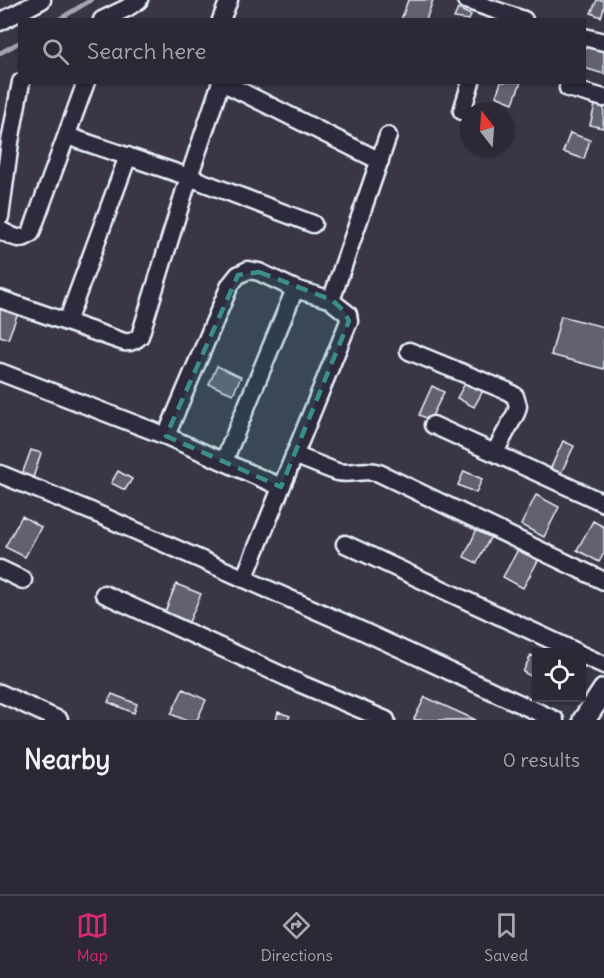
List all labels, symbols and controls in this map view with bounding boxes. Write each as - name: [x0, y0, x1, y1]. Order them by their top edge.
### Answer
- search box: [18, 18, 586, 84]
- icon: search: [39, 35, 72, 68]
- text: Search here: [87, 37, 206, 65]
- north arrow: [460, 102, 514, 156]
- map controls: [532, 648, 586, 702]
- button: locate: [532, 648, 586, 702]
- text: Nearby: [24, 743, 110, 776]
- text: 0 results: [503, 747, 580, 772]
- tab: Map: [76, 909, 109, 965]
- tab: Directions: [260, 909, 333, 965]
- tab: Saved: [484, 909, 528, 965]

